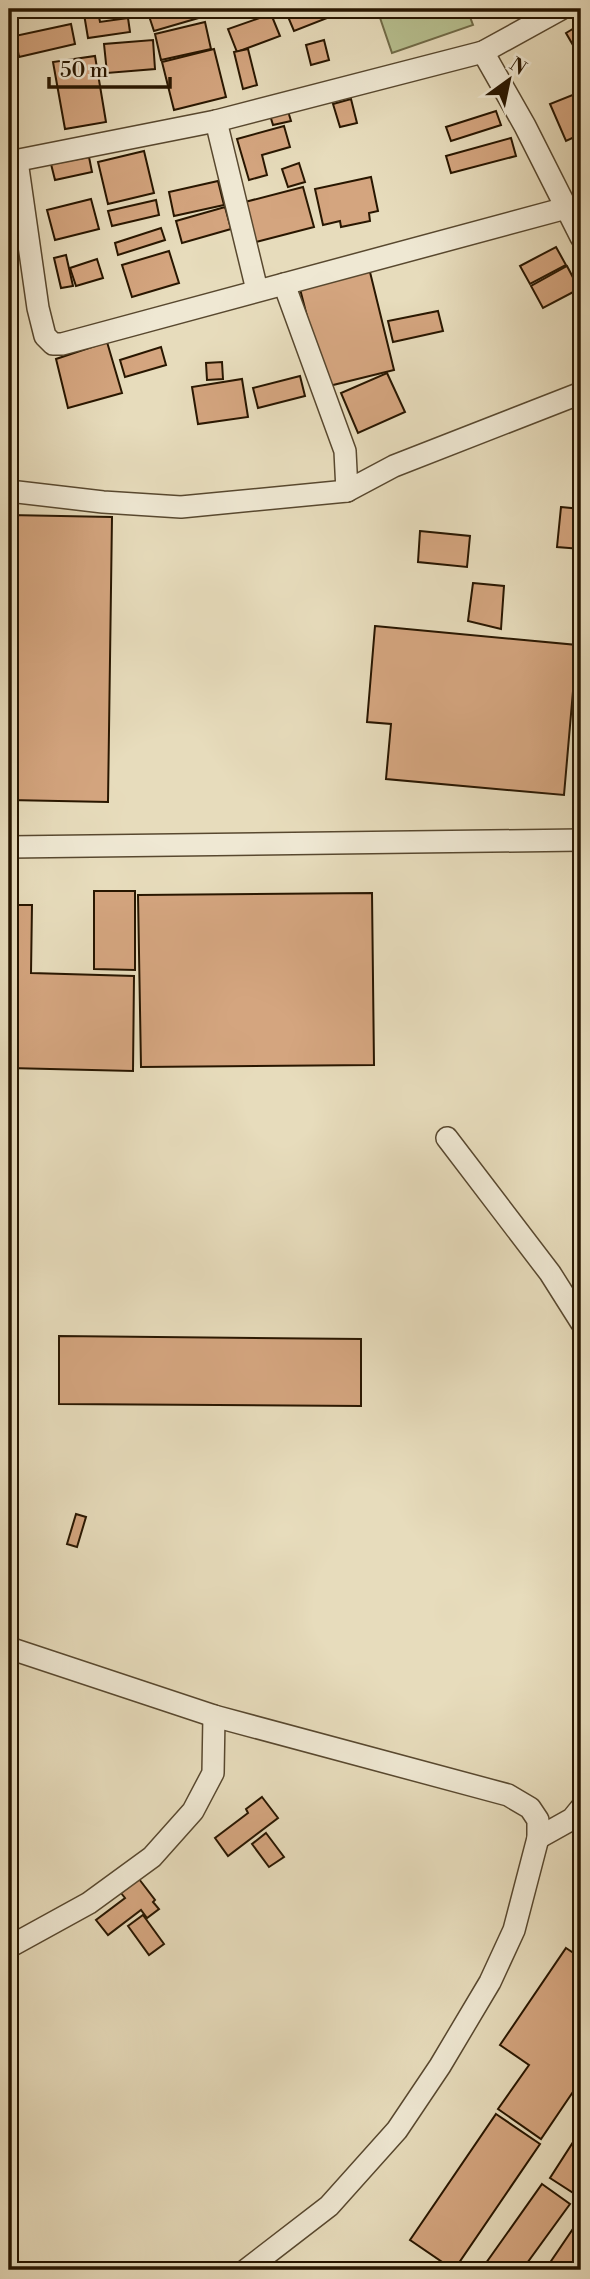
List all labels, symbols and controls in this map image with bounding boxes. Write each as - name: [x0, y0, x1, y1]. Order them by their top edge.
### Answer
- scale bar: [49, 46, 170, 90]
- north arrow: [475, 46, 544, 116]
- text: N: [505, 52, 531, 81]
- text: 50 m: [60, 58, 108, 84]

